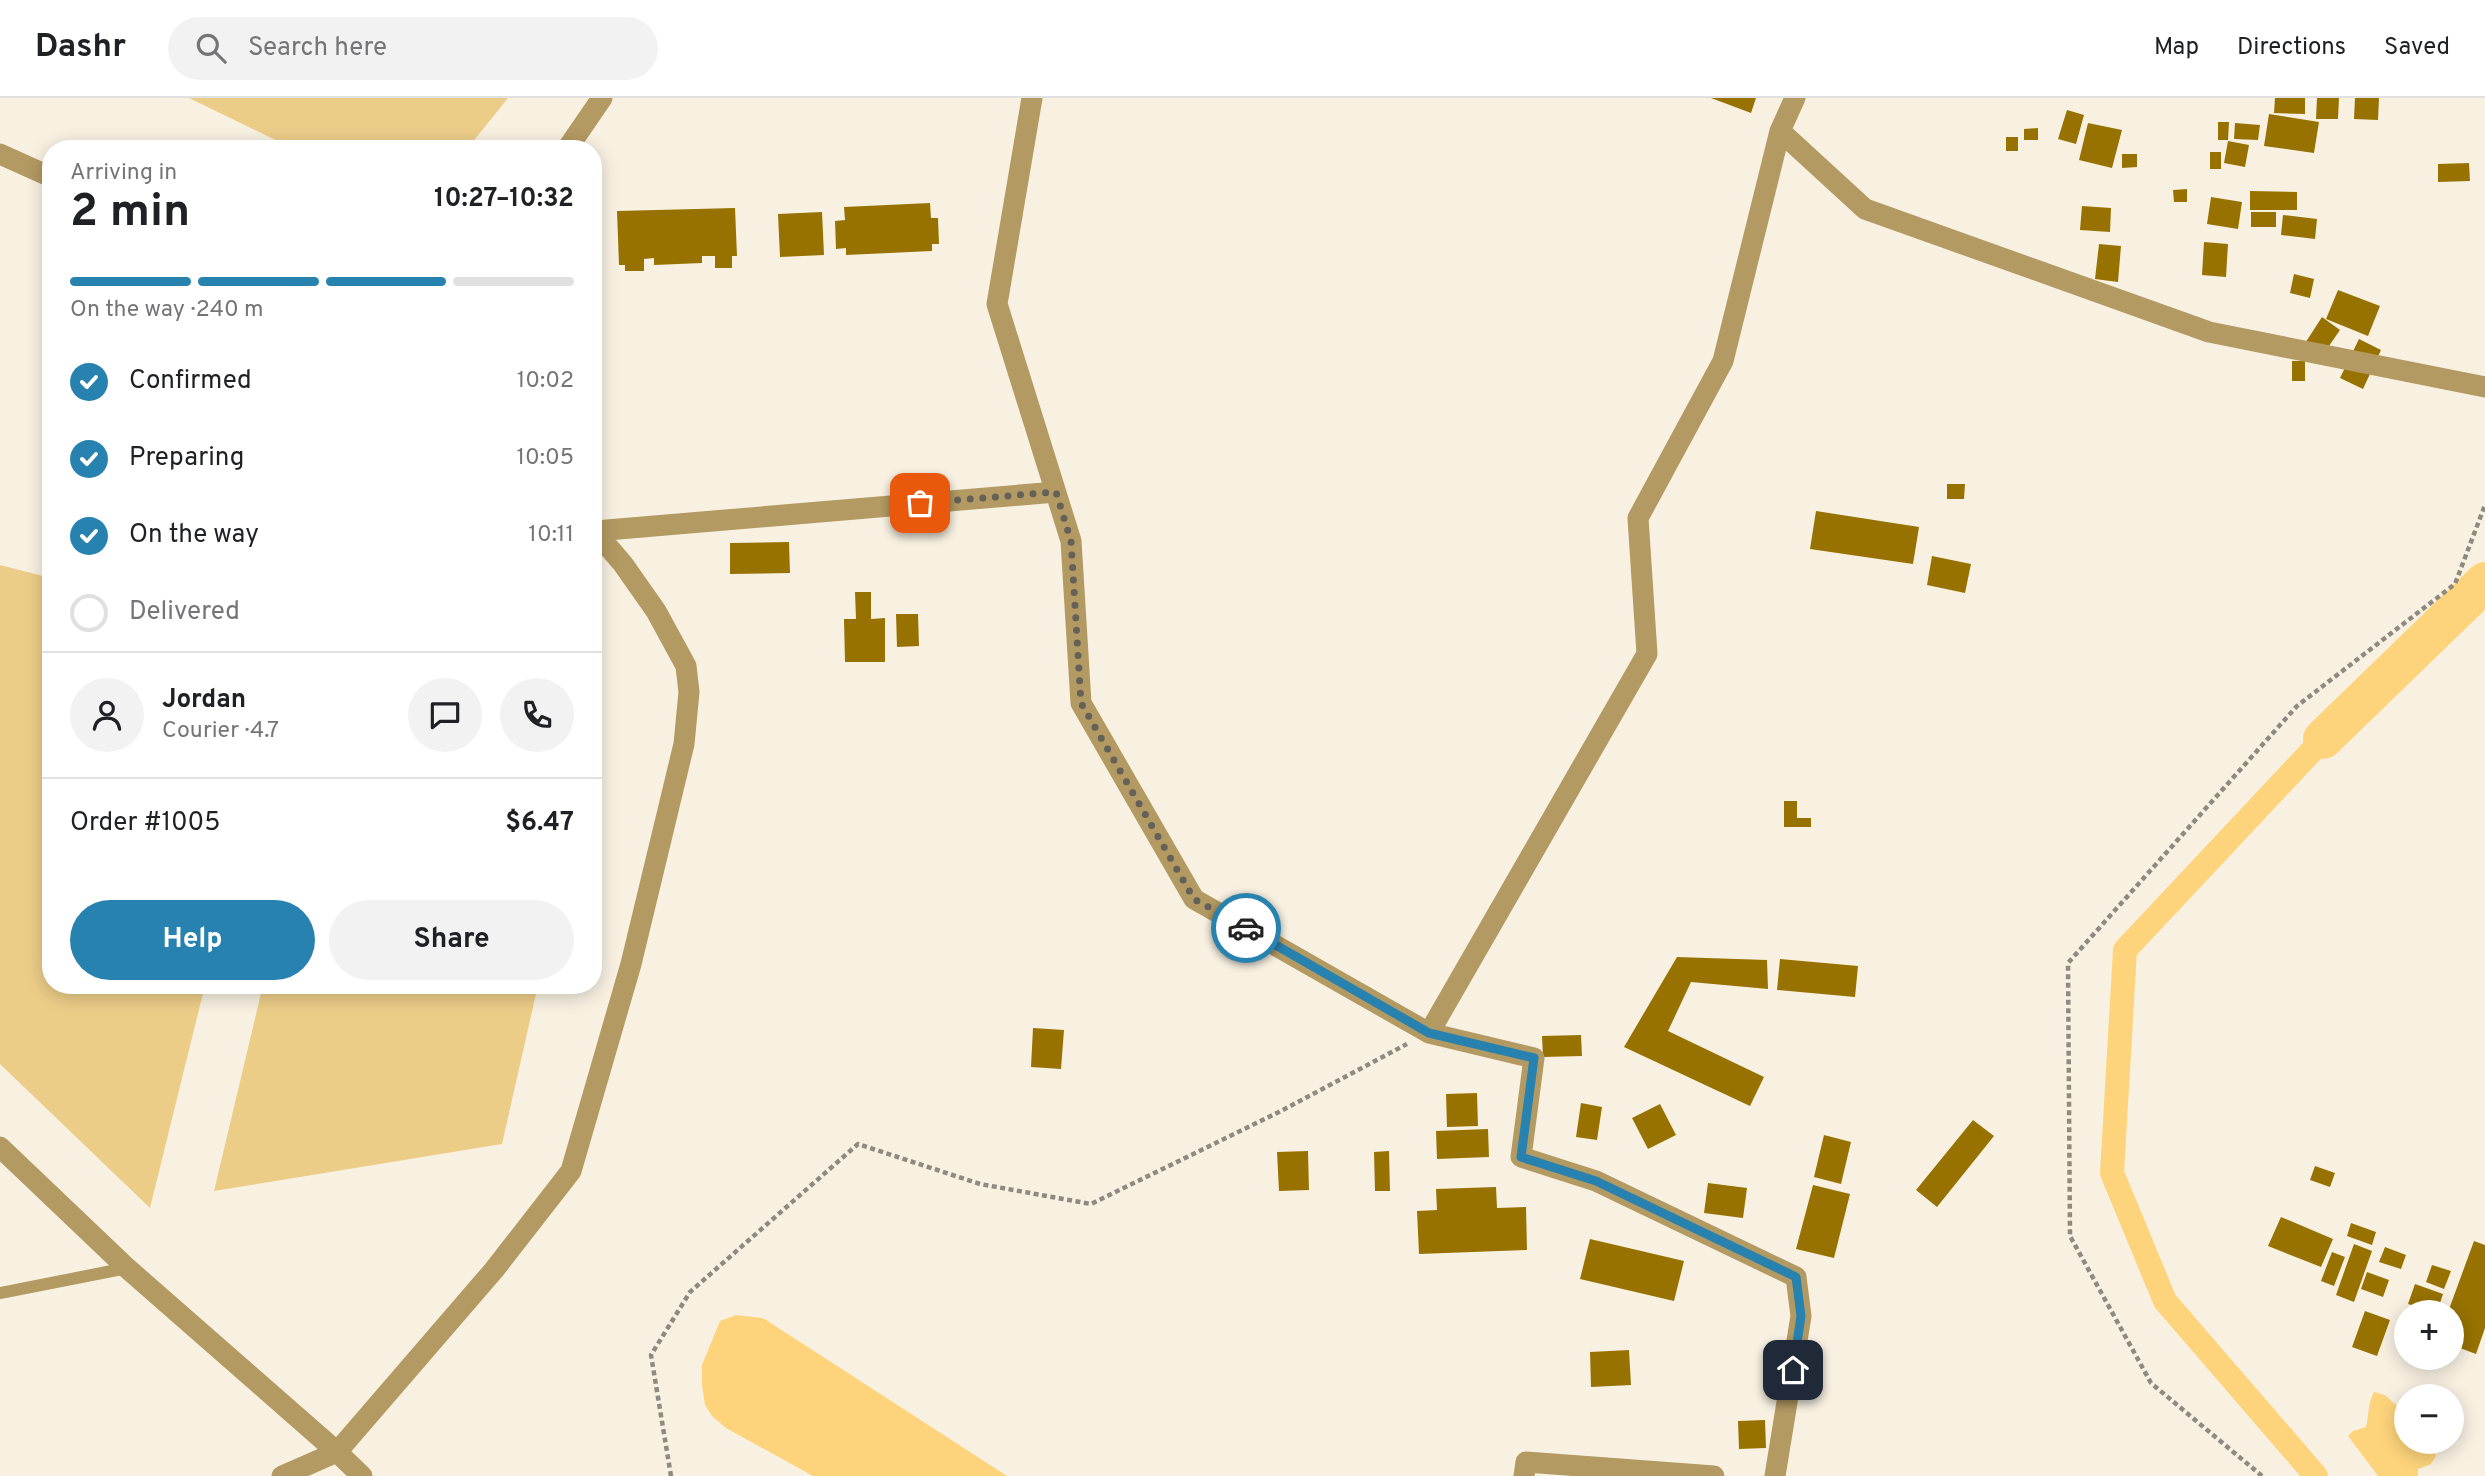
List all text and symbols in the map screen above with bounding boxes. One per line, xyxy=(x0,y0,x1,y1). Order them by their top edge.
search box xyxy=(168,17,658,80)
text: Dashr xyxy=(35,27,126,69)
icon: search xyxy=(192,29,230,67)
text: Search here xyxy=(248,32,387,65)
text: Map xyxy=(2154,33,2199,63)
text: Directions xyxy=(2237,33,2346,63)
text: Saved xyxy=(2384,33,2450,63)
text: Arriving in xyxy=(70,159,177,188)
text: 10:27–10:32 xyxy=(434,183,574,216)
text: 2 min xyxy=(70,184,190,243)
text: On the way · 240 m xyxy=(70,296,264,325)
icon: check xyxy=(70,363,108,401)
text: Confirmed xyxy=(129,365,252,398)
text: 10:02 xyxy=(517,367,574,396)
icon: check xyxy=(70,440,108,478)
text: Preparing xyxy=(129,442,244,475)
text: 10:05 xyxy=(516,444,574,473)
pin xyxy=(890,473,950,533)
icon: bag xyxy=(901,484,939,522)
icon: check xyxy=(70,517,108,555)
text: On the way xyxy=(129,519,259,552)
text: 10:11 xyxy=(528,521,574,550)
text: Delivered xyxy=(129,596,240,629)
button: person xyxy=(70,678,144,752)
button: chat xyxy=(408,678,482,752)
button: phone xyxy=(500,678,574,752)
text: Jordan xyxy=(162,684,246,717)
text: Courier · 4.7 xyxy=(162,717,279,746)
text: Order #1005 xyxy=(70,807,220,840)
text: $6.47 xyxy=(505,807,574,840)
courier xyxy=(1211,893,1281,963)
button: Help xyxy=(70,900,315,980)
button: Share xyxy=(329,900,574,980)
icon: car xyxy=(1227,909,1265,947)
map controls xyxy=(2394,1300,2464,1454)
button: + xyxy=(2394,1300,2464,1370)
pin xyxy=(1763,1340,1823,1400)
icon: home xyxy=(1774,1351,1812,1389)
button: − xyxy=(2394,1384,2464,1454)

